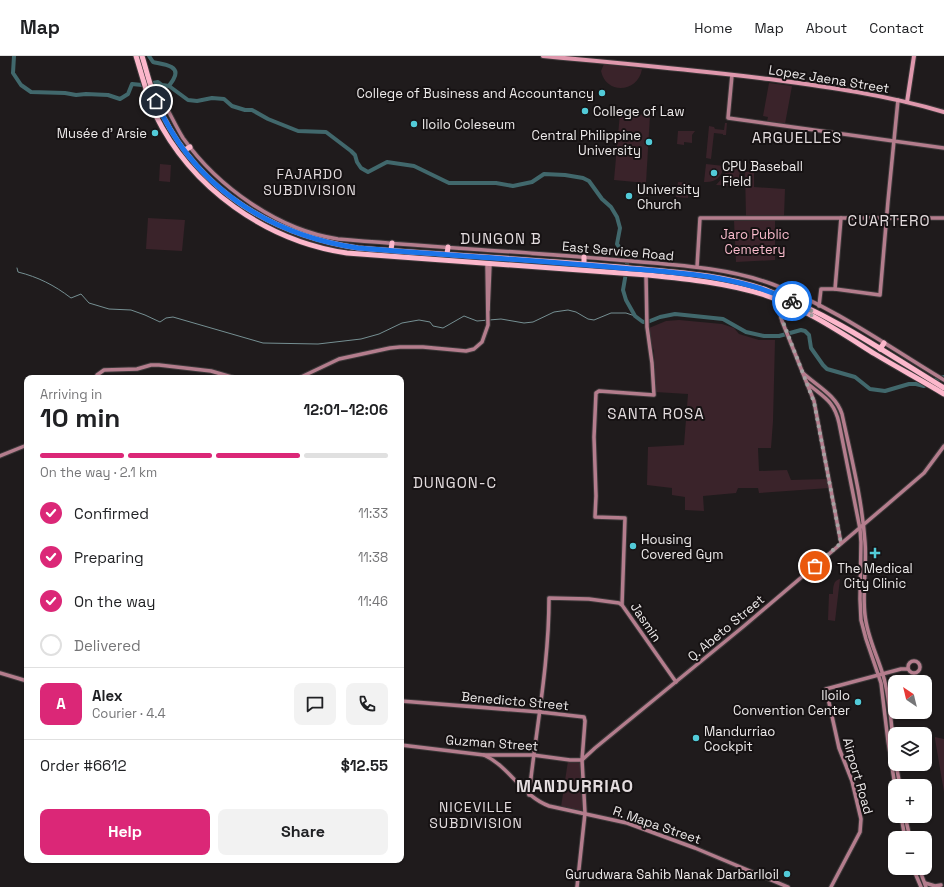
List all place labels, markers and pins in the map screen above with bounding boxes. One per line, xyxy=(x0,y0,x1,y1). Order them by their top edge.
pin xyxy=(139,84,173,118)
place label: College of Business and Accountancy xyxy=(356,85,594,102)
marker: College of Business and Accountancy xyxy=(597,88,607,98)
place label: College of Law xyxy=(593,103,685,120)
marker: College of Law xyxy=(580,106,590,116)
place label: Iloilo Coleseum xyxy=(422,116,515,133)
marker: Iloilo Coleseum xyxy=(409,119,419,129)
place label: Musée d' Arsie xyxy=(57,125,147,142)
place label: Central Philippine University xyxy=(532,127,641,159)
marker: Musée d' Arsie xyxy=(150,128,160,138)
marker: Central Philippine University xyxy=(644,137,654,147)
place label: CPU Baseball Field xyxy=(722,158,803,190)
marker: CPU Baseball Field xyxy=(709,168,719,178)
place label: University Church xyxy=(637,181,700,213)
marker: University Church xyxy=(624,191,634,201)
place label: Housing Covered Gym xyxy=(641,531,723,563)
marker: Housing Covered Gym xyxy=(628,541,638,551)
marker: The Medical City Clinic xyxy=(869,547,881,559)
pin xyxy=(798,549,832,583)
place label: The Medical City Clinic xyxy=(837,560,913,592)
place label: Iloilo Convention Center xyxy=(733,687,850,719)
marker: Iloilo Convention Center xyxy=(853,697,863,707)
place label: Mandurriao Cockpit xyxy=(704,723,775,755)
marker: Mandurriao Cockpit xyxy=(691,733,701,743)
place label: Gurudwara Sahib Nanak DarbarIloil xyxy=(565,866,779,883)
marker: Gurudwara Sahib Nanak DarbarIloil xyxy=(782,869,792,879)

